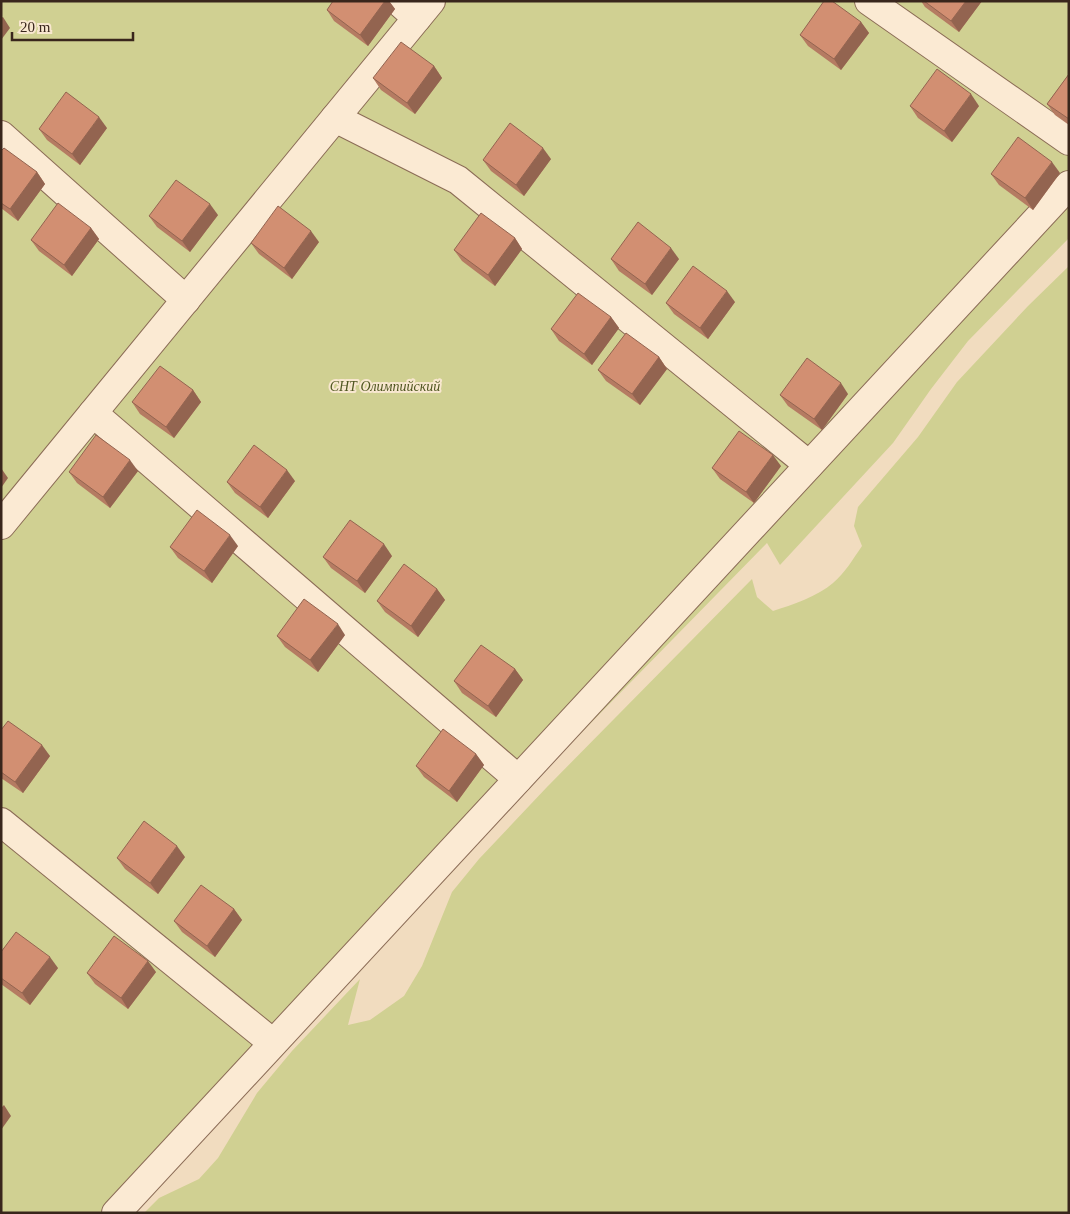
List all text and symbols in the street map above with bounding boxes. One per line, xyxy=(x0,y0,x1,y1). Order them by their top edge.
scale bar xyxy=(12,10,134,42)
text: 20 m xyxy=(20,19,51,35)
park label: СНТ Олимпийский xyxy=(330,379,440,394)

